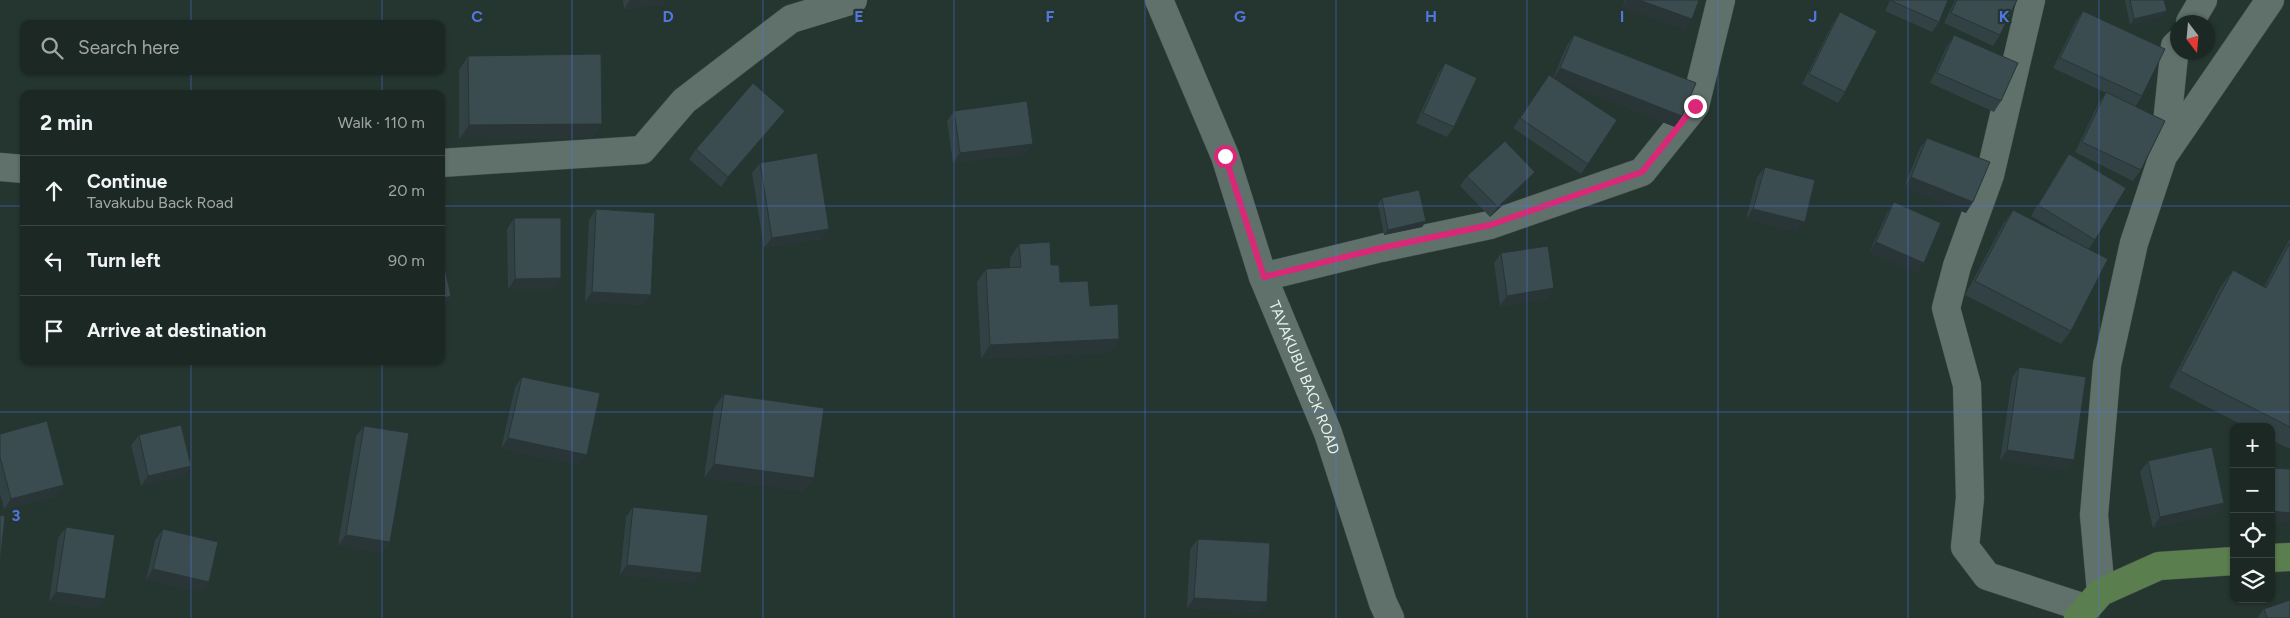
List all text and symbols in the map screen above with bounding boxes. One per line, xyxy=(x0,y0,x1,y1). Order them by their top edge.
text: C xyxy=(471,7,483,26)
text: D xyxy=(662,7,674,26)
text: E xyxy=(854,7,864,26)
text: F xyxy=(1046,7,1055,26)
text: G xyxy=(1234,7,1246,26)
text: H xyxy=(1425,7,1437,26)
text: I xyxy=(1620,7,1624,26)
text: J xyxy=(1809,7,1817,26)
text: K xyxy=(1999,7,2010,26)
north arrow xyxy=(2170,15,2215,60)
search box xyxy=(20,20,445,75)
icon: search xyxy=(38,34,66,62)
text: Search here xyxy=(78,36,180,59)
route end xyxy=(1684,95,1707,118)
text: 2 min xyxy=(40,110,93,135)
text: Walk · 110 m xyxy=(338,113,425,132)
route start xyxy=(1214,145,1237,168)
text: Continue xyxy=(87,170,167,193)
icon: ahead xyxy=(40,177,68,205)
text: 20 m xyxy=(388,181,425,200)
text: Tavakubu Back Road xyxy=(87,193,233,212)
icon: left xyxy=(40,247,68,275)
text: Turn left xyxy=(87,249,161,272)
text: 90 m xyxy=(388,251,425,270)
street label: TAVAKUBU BACK ROAD xyxy=(1265,298,1343,457)
icon: arrive xyxy=(40,317,68,345)
text: Arrive at destination xyxy=(87,319,266,342)
map controls xyxy=(2230,423,2275,603)
button: + xyxy=(2230,423,2275,468)
button: − xyxy=(2230,468,2275,513)
text: 3 xyxy=(12,506,21,525)
button: locate xyxy=(2230,513,2275,558)
button: layers xyxy=(2230,558,2275,603)

